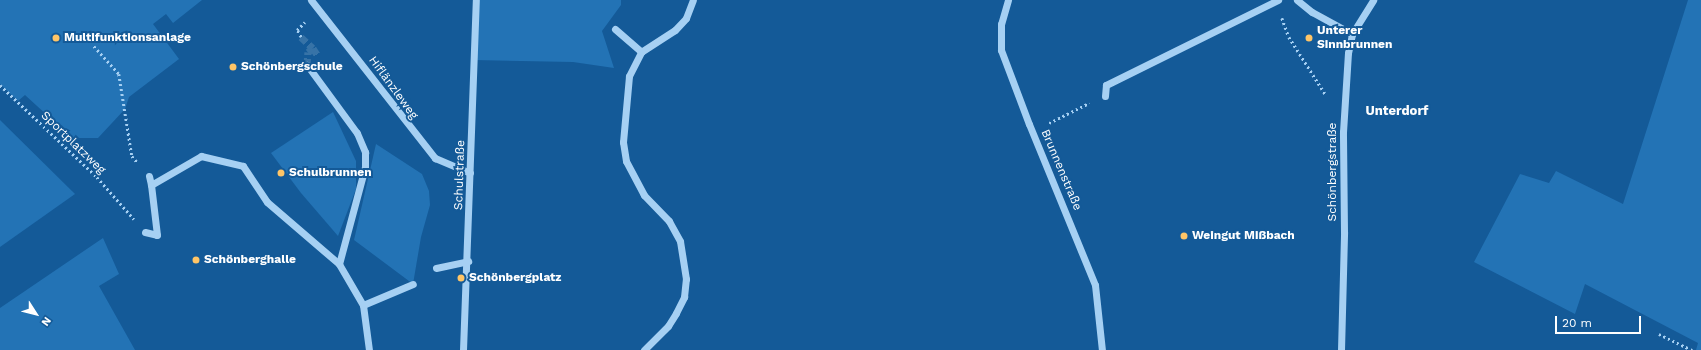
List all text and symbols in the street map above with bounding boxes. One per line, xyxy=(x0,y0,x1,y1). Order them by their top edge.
place label: Unterer Sinnbrunnen xyxy=(1317,24,1392,52)
place label: Multifunktionsanlage xyxy=(64,31,191,45)
marker: Multifunktionsanlage xyxy=(51,33,61,43)
marker: Unterer Sinnbrunnen xyxy=(1304,33,1314,43)
street label: Hiflänzleweg xyxy=(365,54,421,122)
place label: Schönbergschule xyxy=(241,60,343,74)
marker: Schönbergschule xyxy=(228,62,238,72)
district label: Unterdorf xyxy=(1366,103,1428,119)
street label: Sportplatzweg xyxy=(38,109,108,177)
street label: Schönbergstraße xyxy=(1326,122,1340,222)
street label: Brunnenstraße xyxy=(1037,127,1085,213)
street label: Schulstraße xyxy=(452,140,468,210)
place label: Schulbrunnen xyxy=(289,166,372,180)
marker: Schulbrunnen xyxy=(276,168,286,178)
place label: Weingut Mißbach xyxy=(1192,229,1295,243)
marker: Weingut Mißbach xyxy=(1179,231,1189,241)
place label: Schönberghalle xyxy=(204,253,296,267)
marker: Schönberghalle xyxy=(191,255,201,265)
place label: Schönbergplatz xyxy=(469,271,562,285)
marker: Schönbergplatz xyxy=(456,273,466,283)
north arrow xyxy=(16,294,56,334)
scale bar xyxy=(1557,308,1643,334)
text: N xyxy=(38,314,54,328)
text: 20 m xyxy=(1562,316,1592,330)

